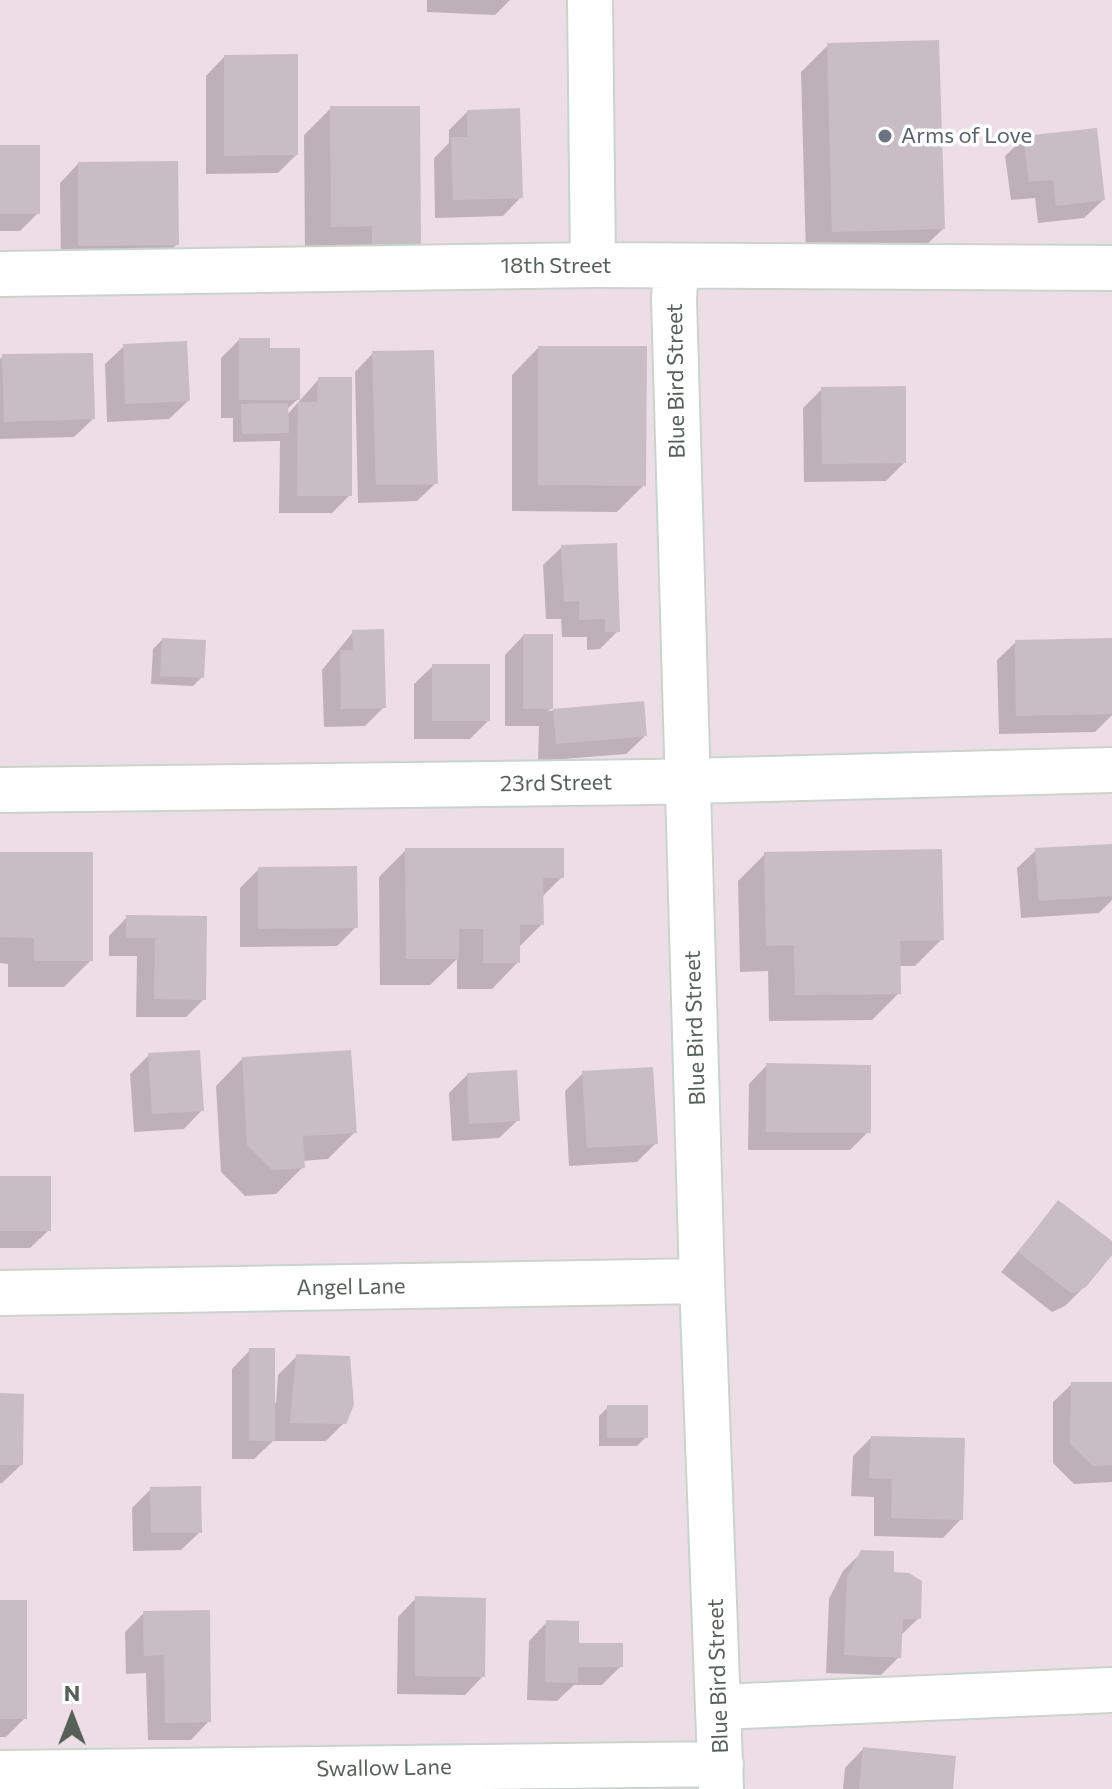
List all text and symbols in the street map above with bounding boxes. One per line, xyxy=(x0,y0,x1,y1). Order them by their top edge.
place label: Arms of Love xyxy=(901,123,1032,149)
marker: Arms of Love xyxy=(876,127,894,145)
street label: 18th Street xyxy=(501,253,611,279)
street label: Blue Bird Street xyxy=(661,303,691,459)
street label: 23rd Street xyxy=(500,769,612,797)
street label: Blue Bird Street xyxy=(679,950,711,1106)
street label: Angel Lane xyxy=(296,1273,406,1301)
street label: Blue Bird Street xyxy=(702,1598,734,1754)
north arrow xyxy=(32,1677,112,1757)
text: N xyxy=(64,1679,80,1706)
street label: Swallow Lane xyxy=(316,1754,452,1782)

